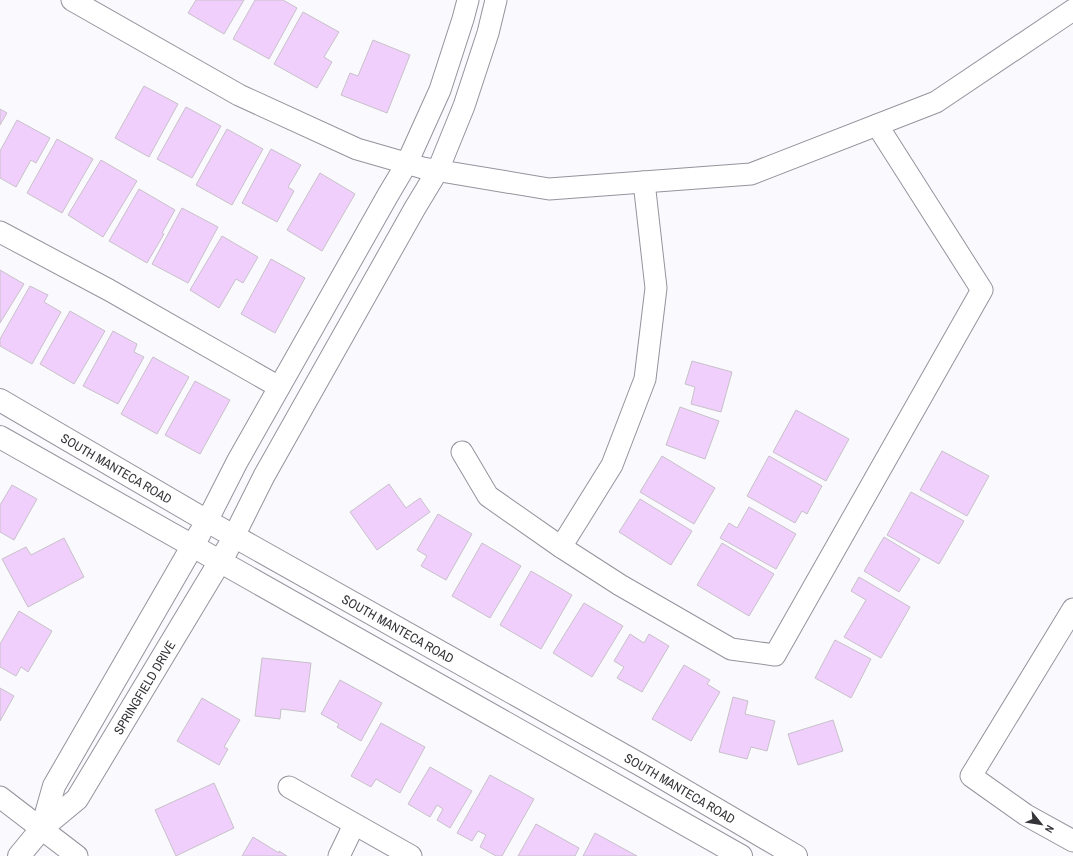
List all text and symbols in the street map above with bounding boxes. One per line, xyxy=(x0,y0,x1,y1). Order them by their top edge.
street label: SOUTH MANTECA ROAD xyxy=(58,430,175,508)
street label: SOUTH MANTECA ROAD xyxy=(339,591,457,667)
street label: SPRINGFIELD DRIVE xyxy=(110,637,179,738)
street label: SOUTH MANTECA ROAD xyxy=(621,749,739,828)
north arrow xyxy=(1021,804,1061,844)
text: N xyxy=(1042,823,1057,835)

